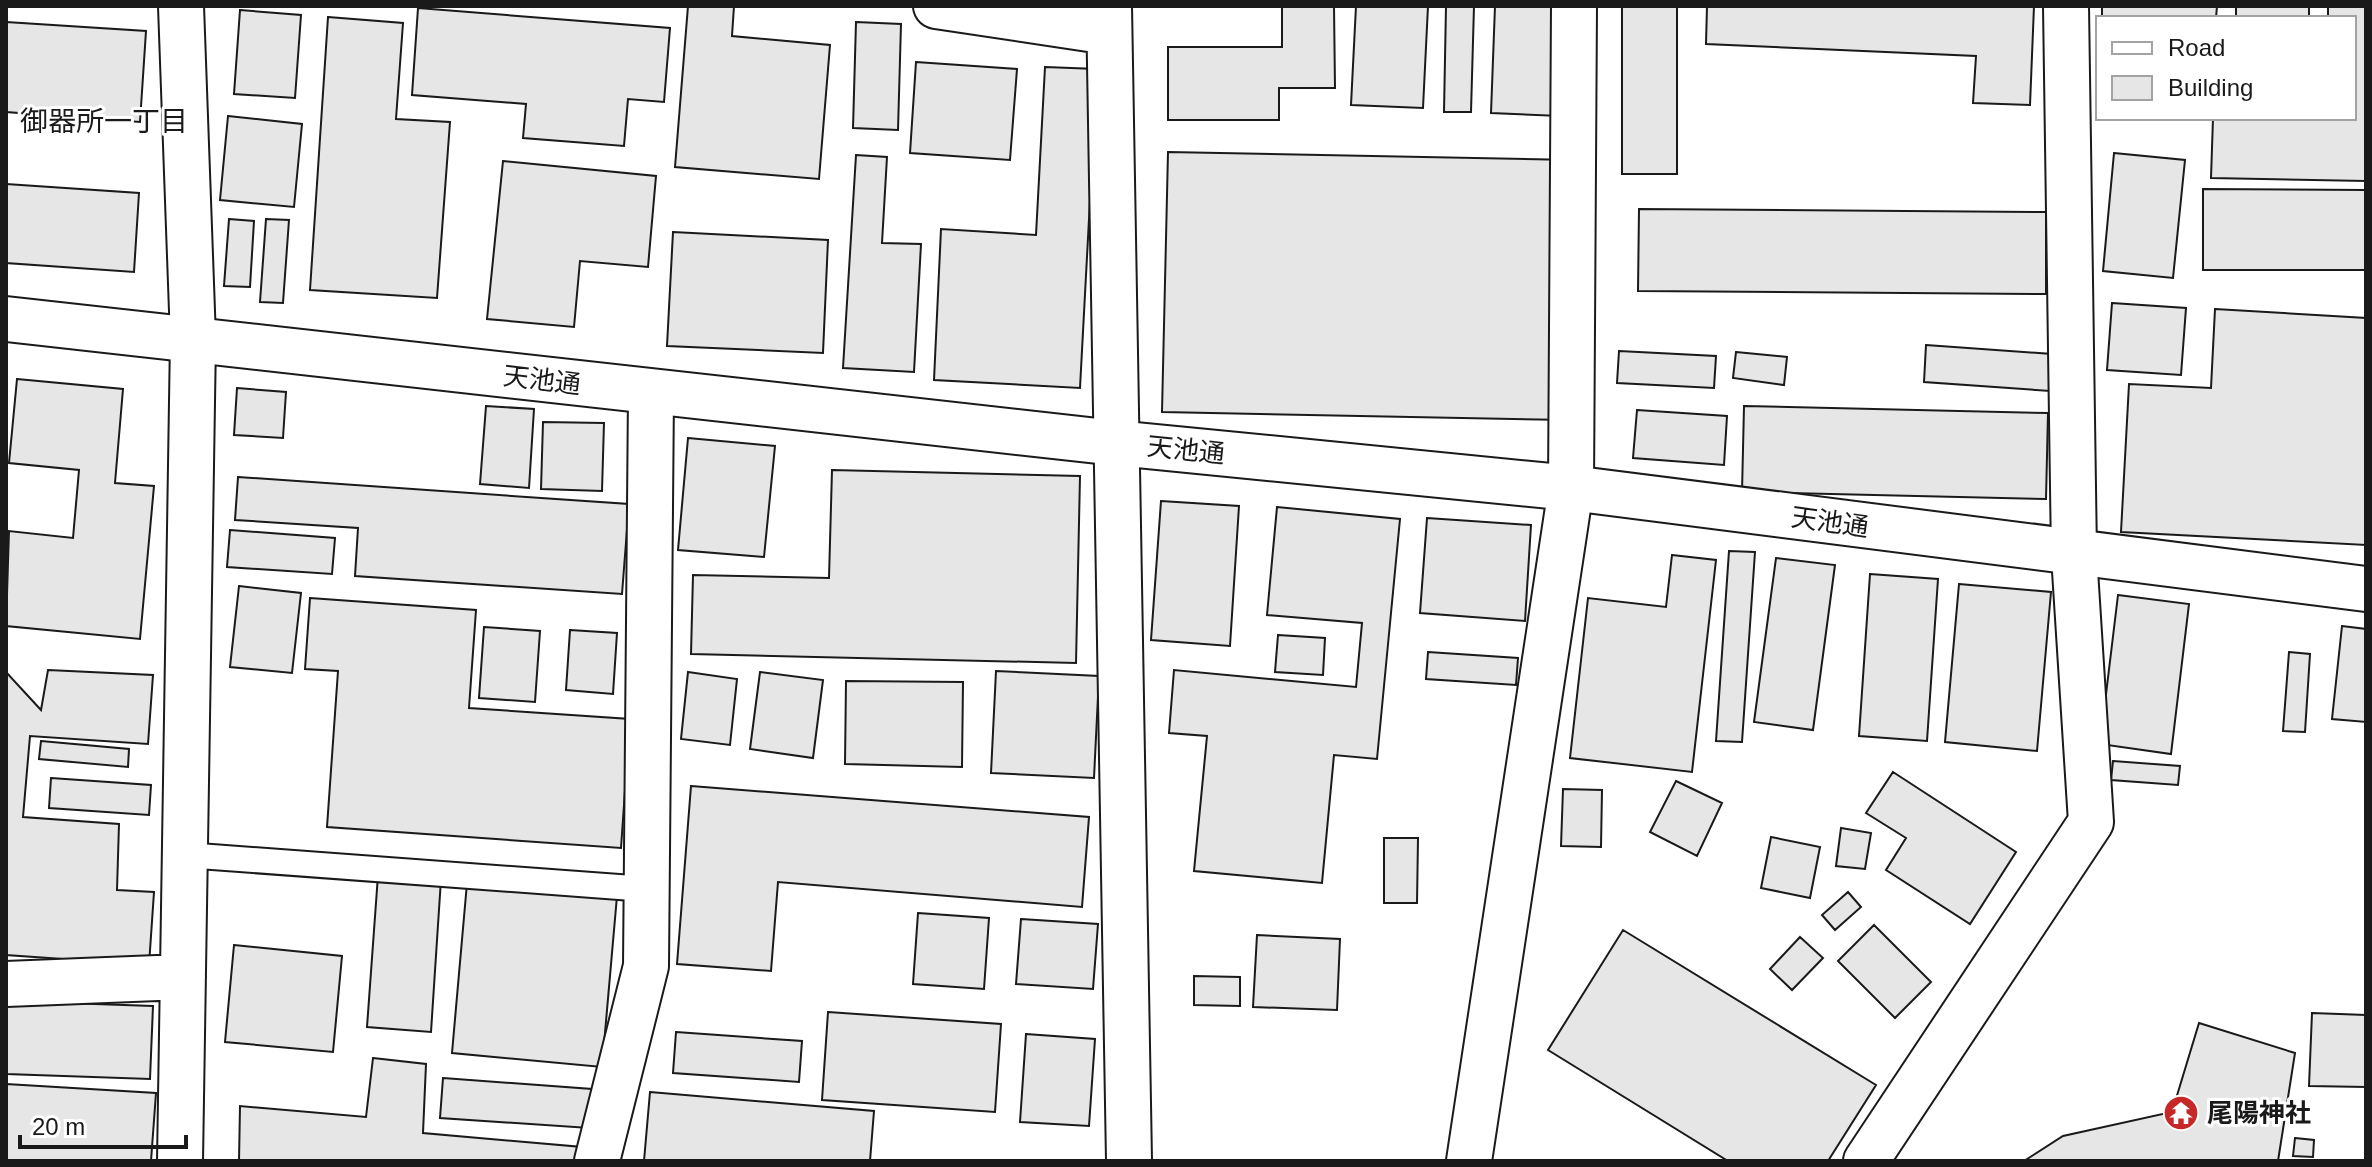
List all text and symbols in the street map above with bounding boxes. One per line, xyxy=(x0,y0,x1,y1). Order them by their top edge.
legend xyxy=(2096,16,2356,120)
text: Road xyxy=(2168,34,2225,61)
text: Building xyxy=(2168,74,2253,101)
district label: 御器所一丁目 xyxy=(20,106,188,137)
street label: 天池通 xyxy=(501,360,583,400)
street label: 天池通 xyxy=(1146,431,1226,469)
street label: 天池通 xyxy=(1789,502,1871,542)
temple icon: 尾陽神社 xyxy=(2162,1094,2200,1132)
place label: 尾陽神社 xyxy=(2207,1098,2311,1128)
scale bar xyxy=(20,1099,186,1149)
text: 20 m xyxy=(32,1113,85,1140)

